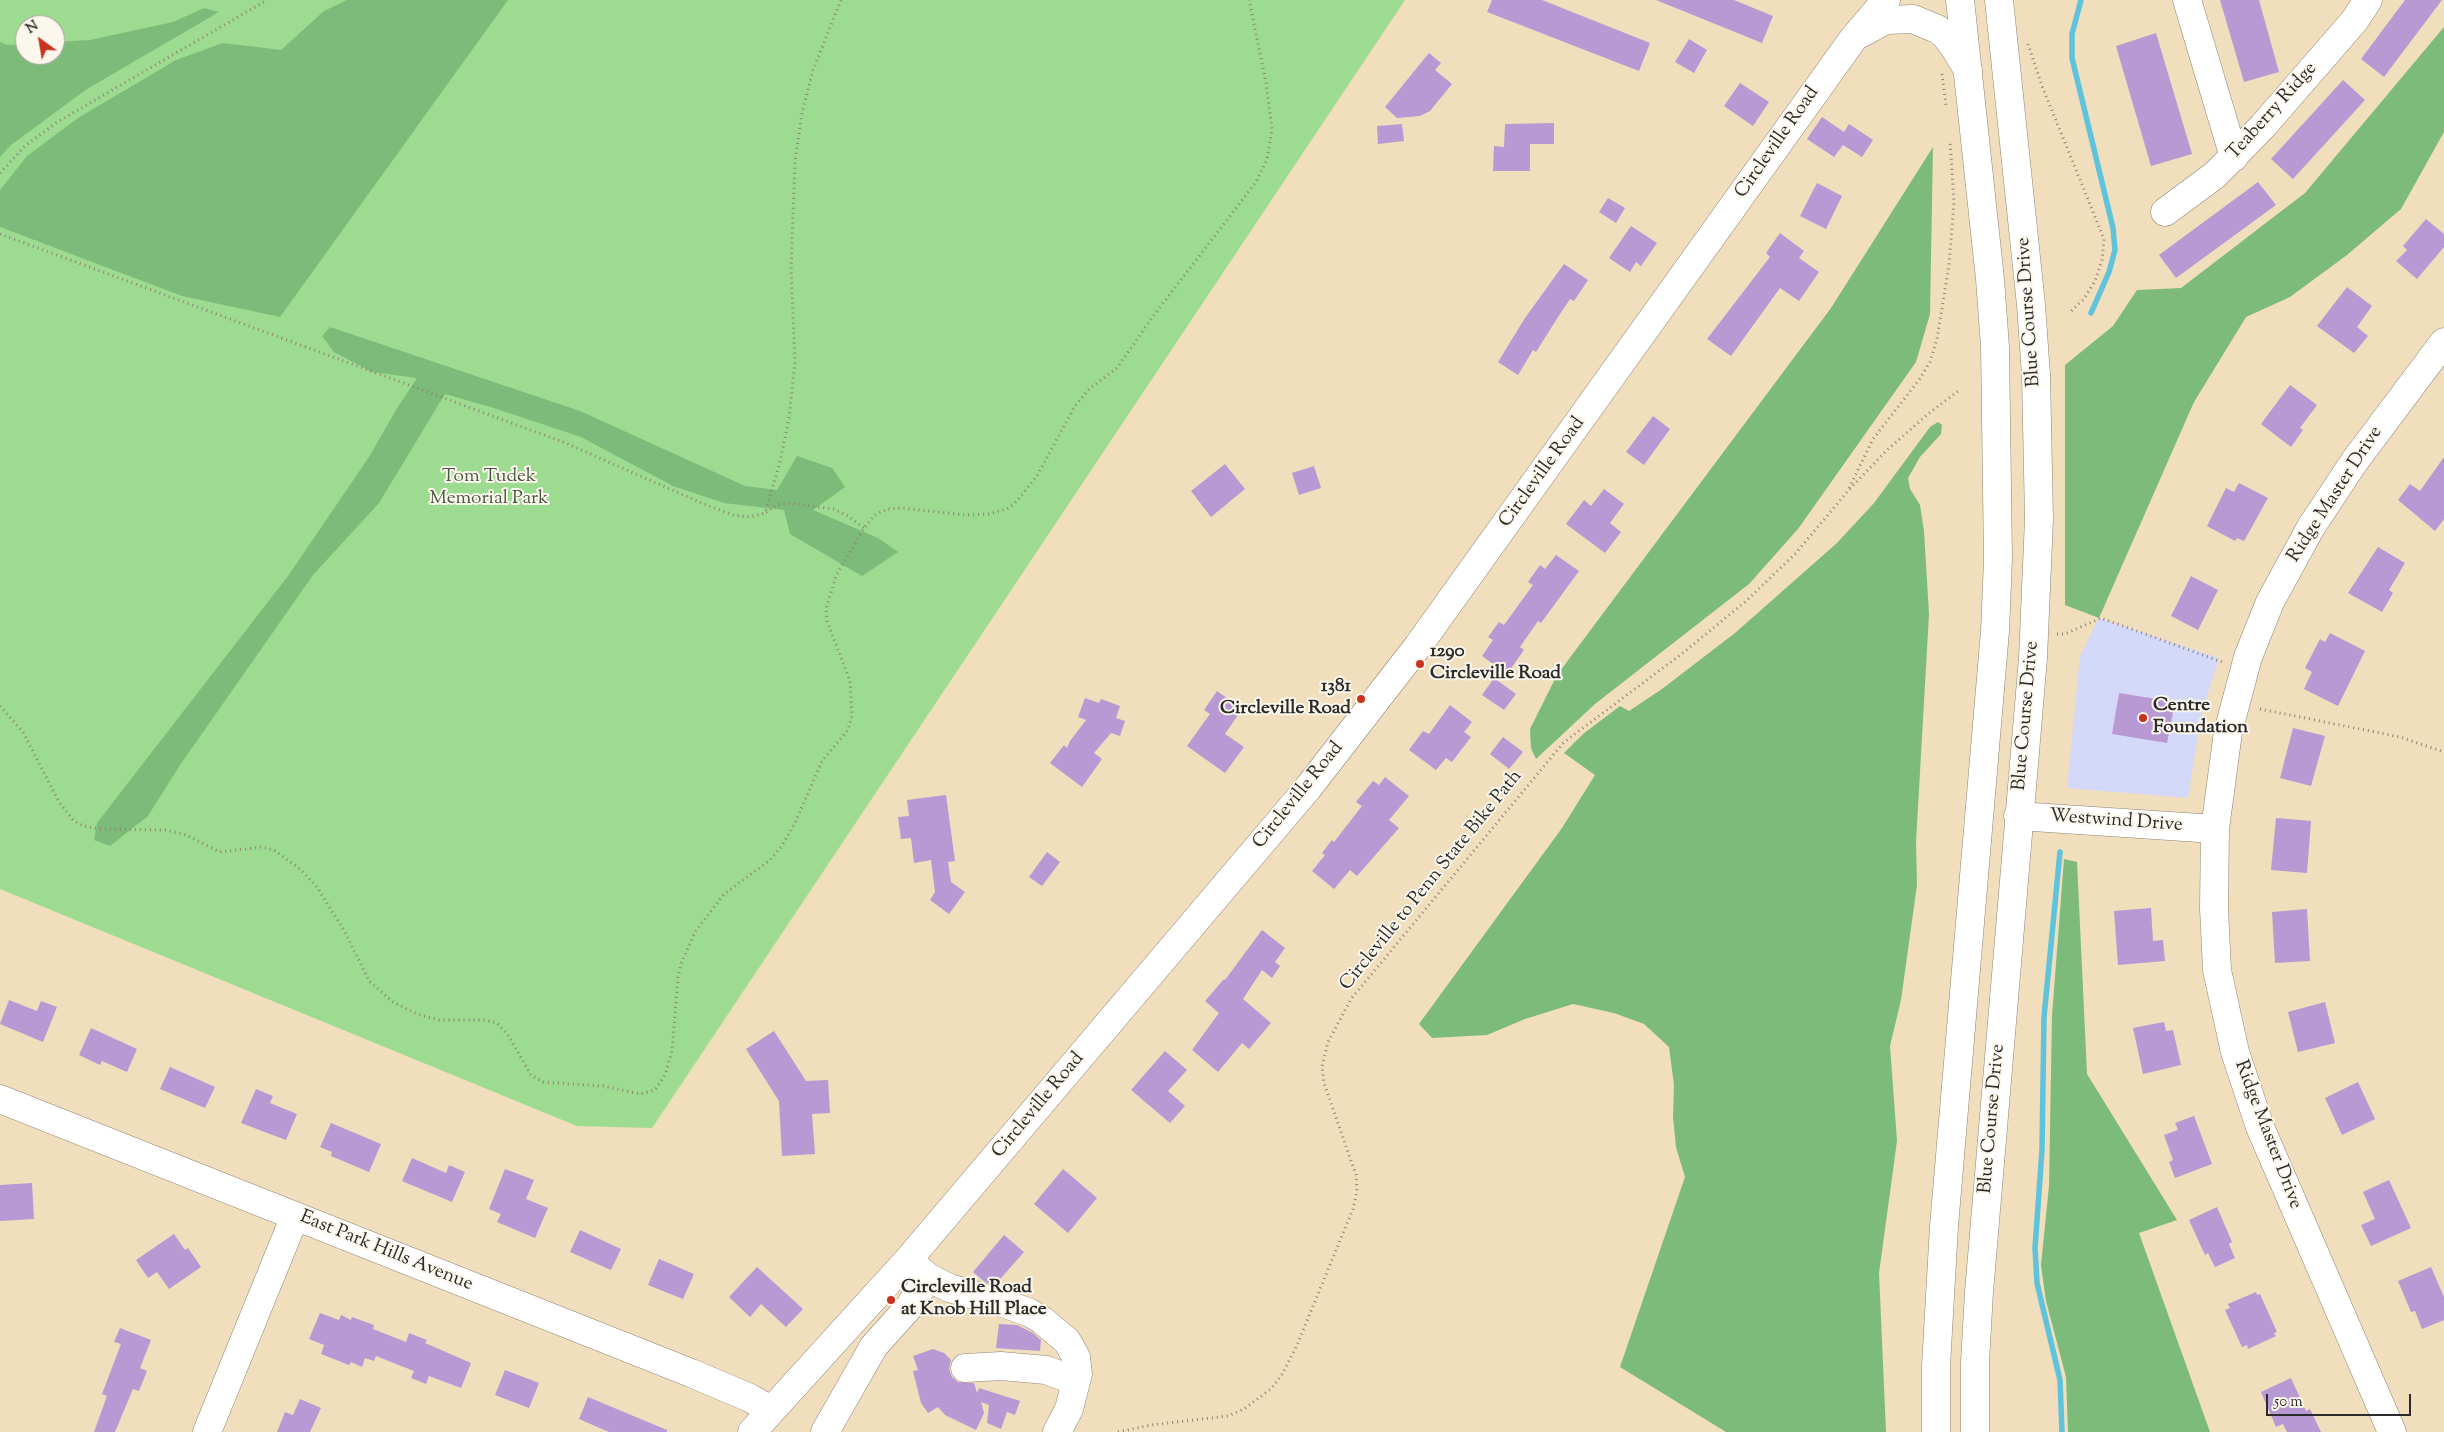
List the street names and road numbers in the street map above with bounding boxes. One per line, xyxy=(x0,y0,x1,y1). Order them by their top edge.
street label: Teaberry Ridge xyxy=(2223,58,2323,166)
street label: Circleville Road xyxy=(1731,83,1825,203)
street label: Blue Course Drive xyxy=(2013,236,2047,388)
street label: Circleville Road xyxy=(1495,413,1591,533)
street label: Ridge Master Drive xyxy=(2284,423,2388,567)
street label: Blue Course Drive xyxy=(2009,640,2045,792)
street label: Circleville Road xyxy=(1249,738,1349,854)
street label: Circleville to Penn State Bike Path xyxy=(1336,766,1528,996)
street label: Westwind Drive xyxy=(2049,806,2183,838)
street label: Blue Course Drive xyxy=(1975,1043,2011,1195)
street label: Circleville Road xyxy=(988,1048,1090,1164)
street label: Ridge Master Drive xyxy=(2228,1057,2306,1213)
street label: East Park Hills Avenue xyxy=(296,1207,476,1297)

